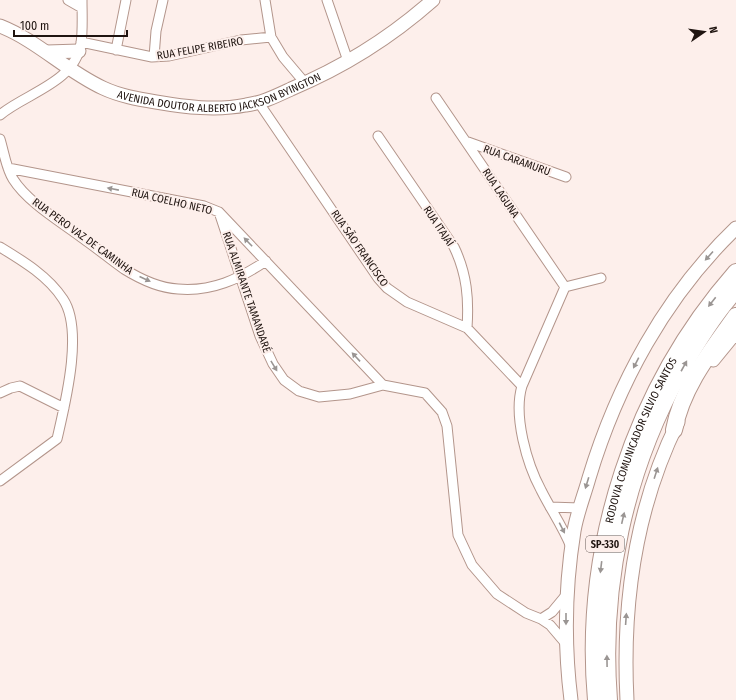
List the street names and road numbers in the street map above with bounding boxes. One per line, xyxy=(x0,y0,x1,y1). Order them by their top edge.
street label: RUA FELIPE RIBEIRO xyxy=(156,34,244,63)
street label: AVENIDA DOUTOR ALBERTO JACKSON BYINGTON xyxy=(116,70,323,115)
street label: RUA CARAMURU xyxy=(481,142,552,179)
street label: RUA LAGUNA xyxy=(479,166,522,220)
street label: RUA COELHO NETO xyxy=(130,186,214,217)
street label: RUA PERO VAZ DE CAMINHA xyxy=(30,195,136,277)
street label: RUA ITAJAÍ xyxy=(420,203,458,249)
street label: RUA SÃO FRANCISCO xyxy=(328,207,391,289)
street label: RUA ALMIRANTE TAMANDARÉ xyxy=(220,230,274,354)
street label: RODOVIA COMUNICADOR SILVIO SANTOS xyxy=(603,355,680,525)
road number: SP-330 xyxy=(586,536,624,552)

